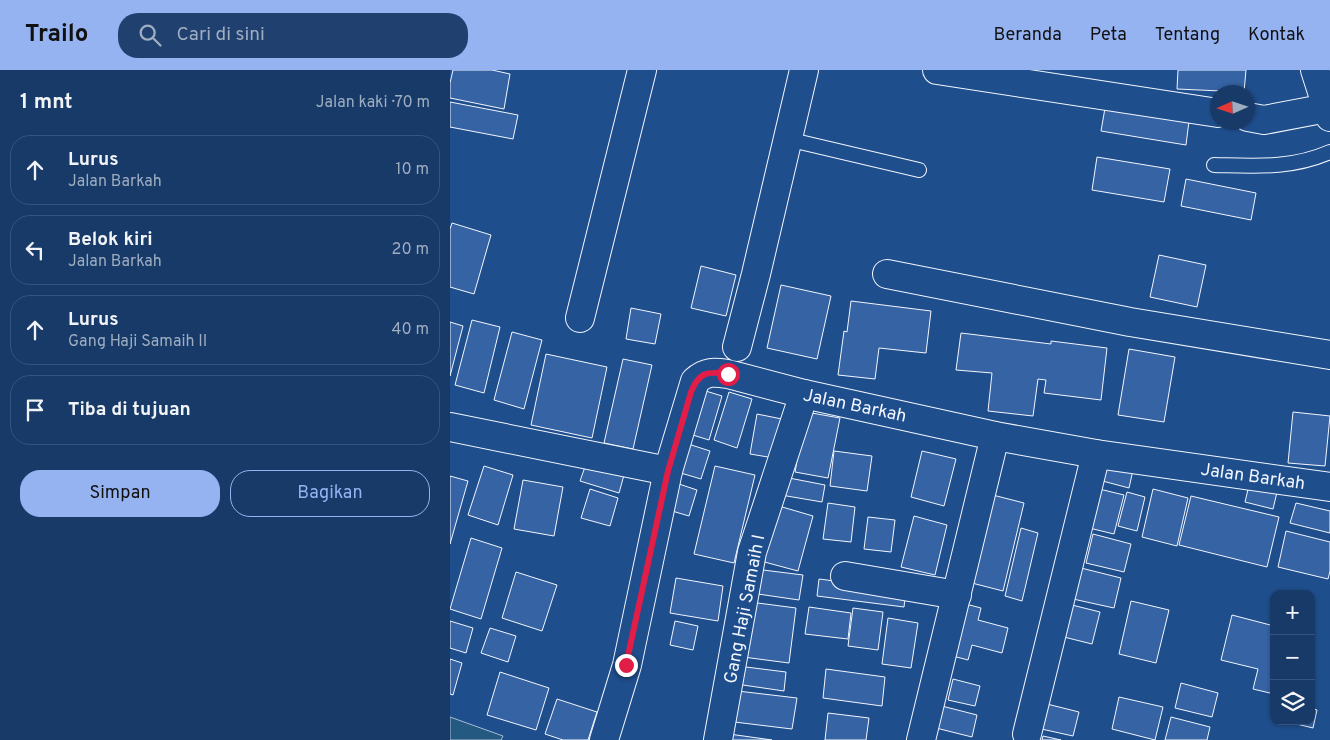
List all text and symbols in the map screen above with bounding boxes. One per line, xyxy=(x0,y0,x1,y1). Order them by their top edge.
search box xyxy=(118,13,468,58)
text: Trailo xyxy=(25,20,88,50)
icon: search xyxy=(136,21,164,49)
text: Cari di sini xyxy=(176,23,265,47)
text: Beranda xyxy=(993,24,1062,47)
text: Peta xyxy=(1090,24,1127,47)
text: Tentang xyxy=(1155,24,1220,47)
text: Kontak xyxy=(1248,24,1305,47)
north arrow xyxy=(1210,85,1255,130)
text: 1 mnt xyxy=(20,89,73,116)
text: Jalan kaki · 70 m xyxy=(316,93,430,113)
text: Lurus xyxy=(68,148,119,172)
icon: ahead xyxy=(21,156,49,184)
text: 10 m xyxy=(395,160,429,180)
text: Jalan Barkah xyxy=(68,172,162,192)
text: Belok kiri xyxy=(68,228,153,252)
icon: left xyxy=(21,236,49,264)
text: 20 m xyxy=(392,240,429,260)
text: Jalan Barkah xyxy=(68,252,162,272)
text: Lurus xyxy=(68,308,119,332)
icon: ahead xyxy=(21,316,49,344)
text: 40 m xyxy=(391,320,429,340)
text: Gang Haji Samaih II xyxy=(68,332,207,352)
route start xyxy=(717,363,740,386)
street label: Jalan Barkah xyxy=(801,384,909,429)
icon: arrive xyxy=(21,396,49,424)
text: Tiba di tujuan xyxy=(68,398,191,422)
street label: Jalan Barkah xyxy=(1199,459,1307,496)
button: Simpan xyxy=(20,470,220,517)
button: Bagikan xyxy=(230,470,430,517)
street label: Gang Haji Samaih I xyxy=(720,533,771,686)
map controls xyxy=(1270,590,1315,725)
button: + xyxy=(1270,590,1315,635)
button: − xyxy=(1270,635,1315,680)
route end xyxy=(615,654,638,677)
button: layers xyxy=(1270,680,1315,725)

